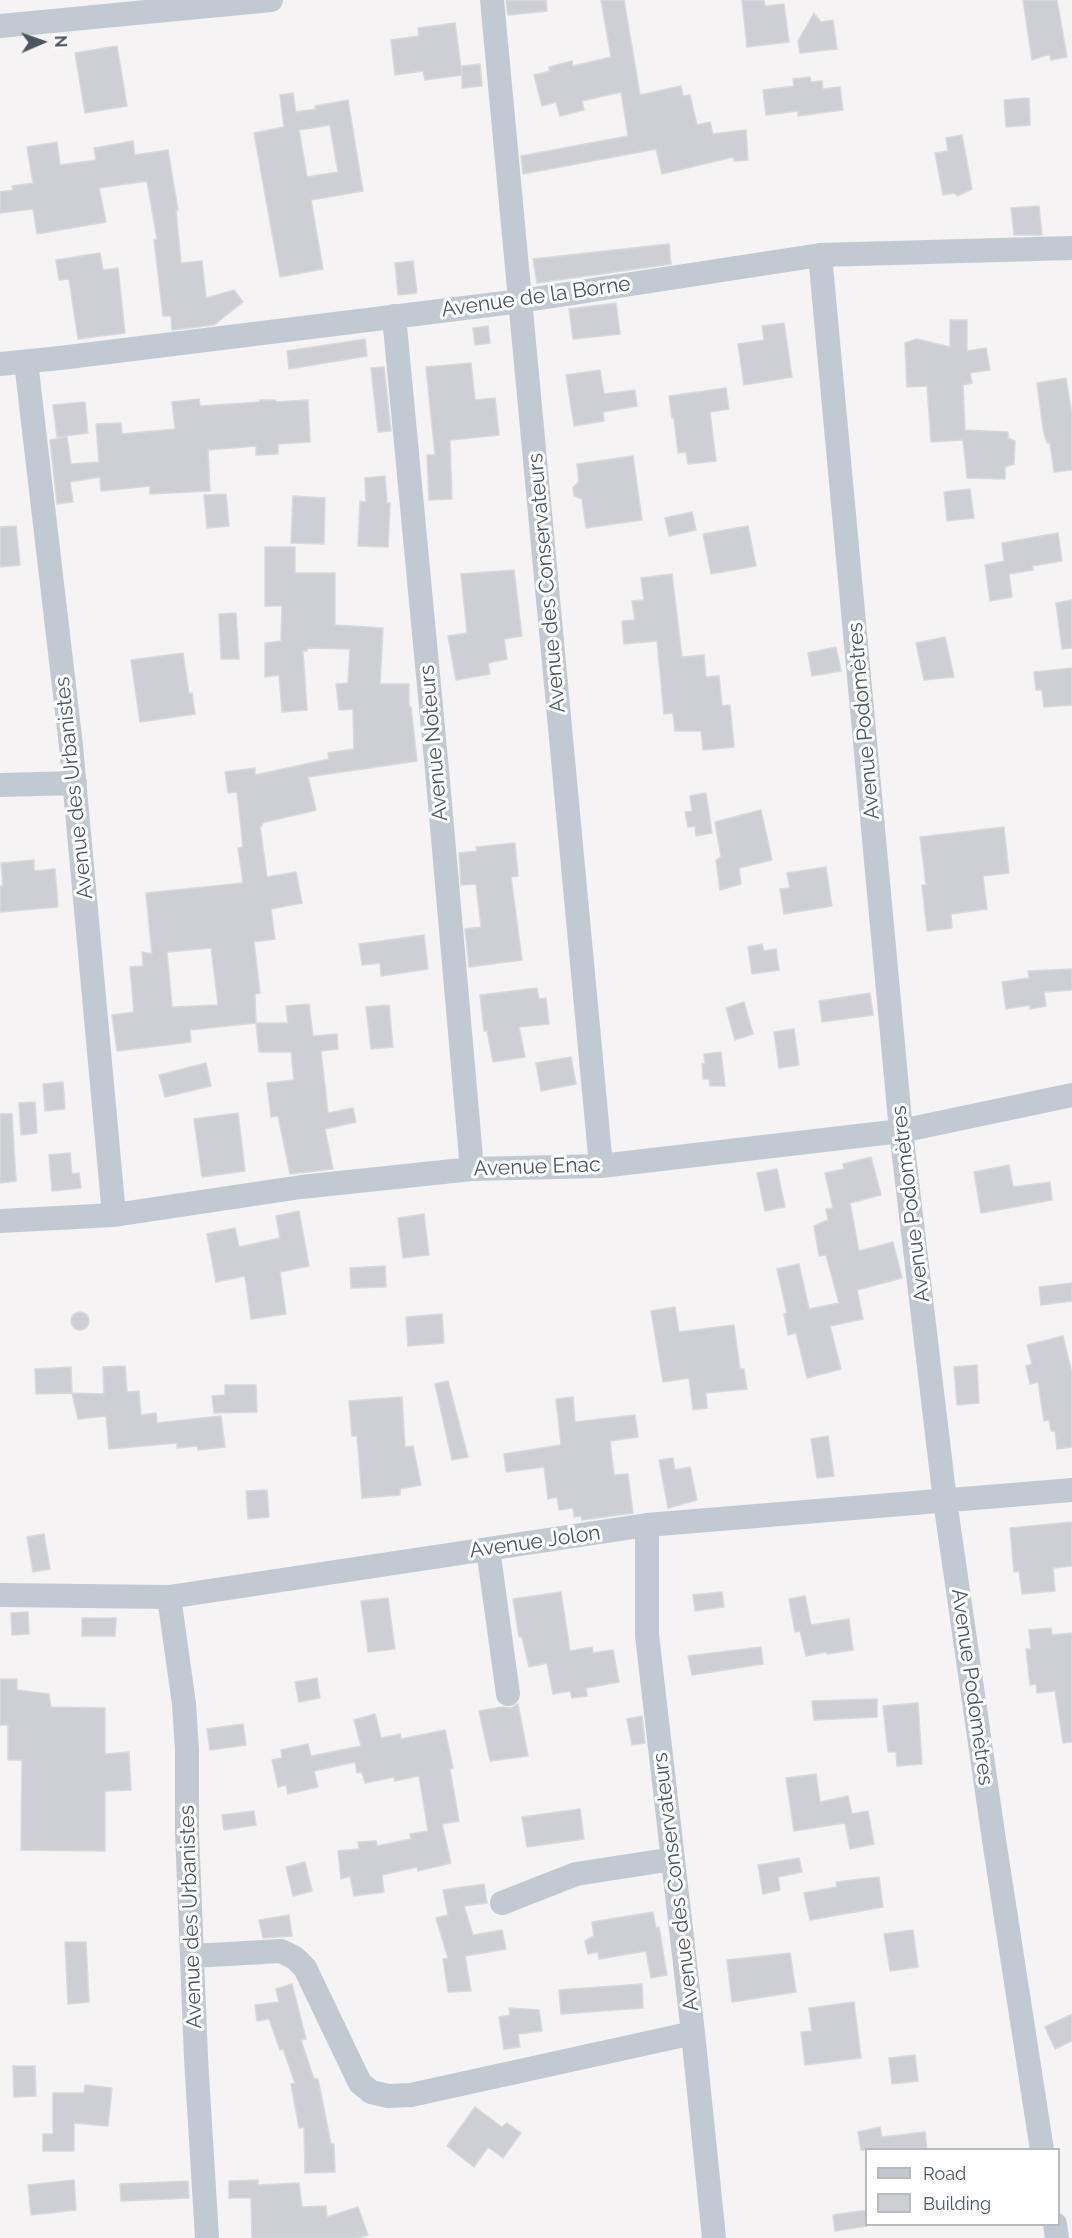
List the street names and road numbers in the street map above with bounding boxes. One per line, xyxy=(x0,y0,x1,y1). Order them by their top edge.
street label: Avenue de la Borne xyxy=(440,271,632,323)
street label: Avenue des Conservateurs xyxy=(523,452,571,714)
street label: Avenue Podomètres xyxy=(843,621,885,821)
street label: Avenue Noteurs xyxy=(415,664,453,822)
street label: Avenue des Urbanistes xyxy=(50,675,98,901)
street label: Avenue Podomètres xyxy=(886,1104,936,1304)
street label: Avenue Enac xyxy=(473,1152,601,1182)
street label: Avenue Jolon xyxy=(468,1520,602,1564)
street label: Avenue Podomètres xyxy=(946,1587,998,1787)
street label: Avenue des Conservateurs xyxy=(648,1751,704,2013)
street label: Avenue des Urbanistes xyxy=(175,1805,207,2029)

